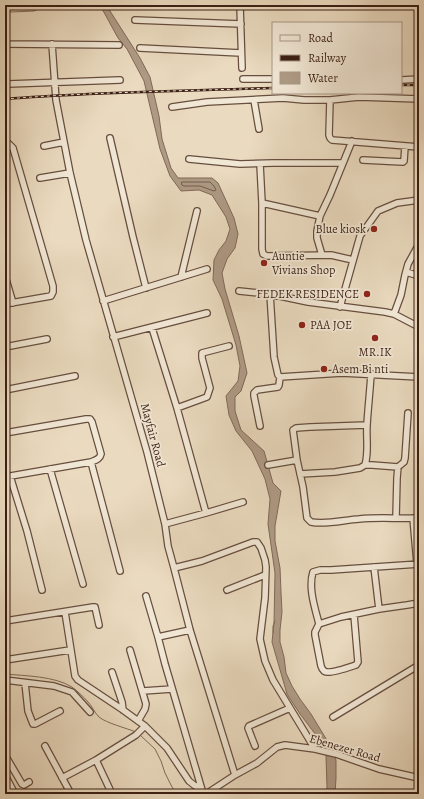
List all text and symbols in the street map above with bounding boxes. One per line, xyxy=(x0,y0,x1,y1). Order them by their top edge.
legend xyxy=(272,22,402,94)
text: Road xyxy=(308,30,334,46)
text: Railway xyxy=(308,50,347,66)
text: Water xyxy=(307,70,338,86)
place label: Blue kiosk xyxy=(316,221,366,237)
marker: Blue kiosk xyxy=(369,224,379,234)
place label: Auntie Vivians Shop xyxy=(271,248,335,278)
marker: Auntie Vivians Shop xyxy=(259,258,269,268)
place label: FEDEK RESIDENCE xyxy=(256,286,359,302)
marker: FEDEK RESIDENCE xyxy=(362,289,372,299)
place label: PAA JOE xyxy=(310,317,352,333)
marker: PAA JOE xyxy=(297,320,307,330)
marker: MR.IK xyxy=(370,333,380,343)
place label: MR.IK xyxy=(358,344,392,360)
place label: Asem Bi nti xyxy=(331,361,388,377)
marker: Asem Bi nti xyxy=(319,364,329,374)
street label: Mayfair Road xyxy=(137,401,169,469)
street label: Ebenezer Road xyxy=(308,730,383,766)

